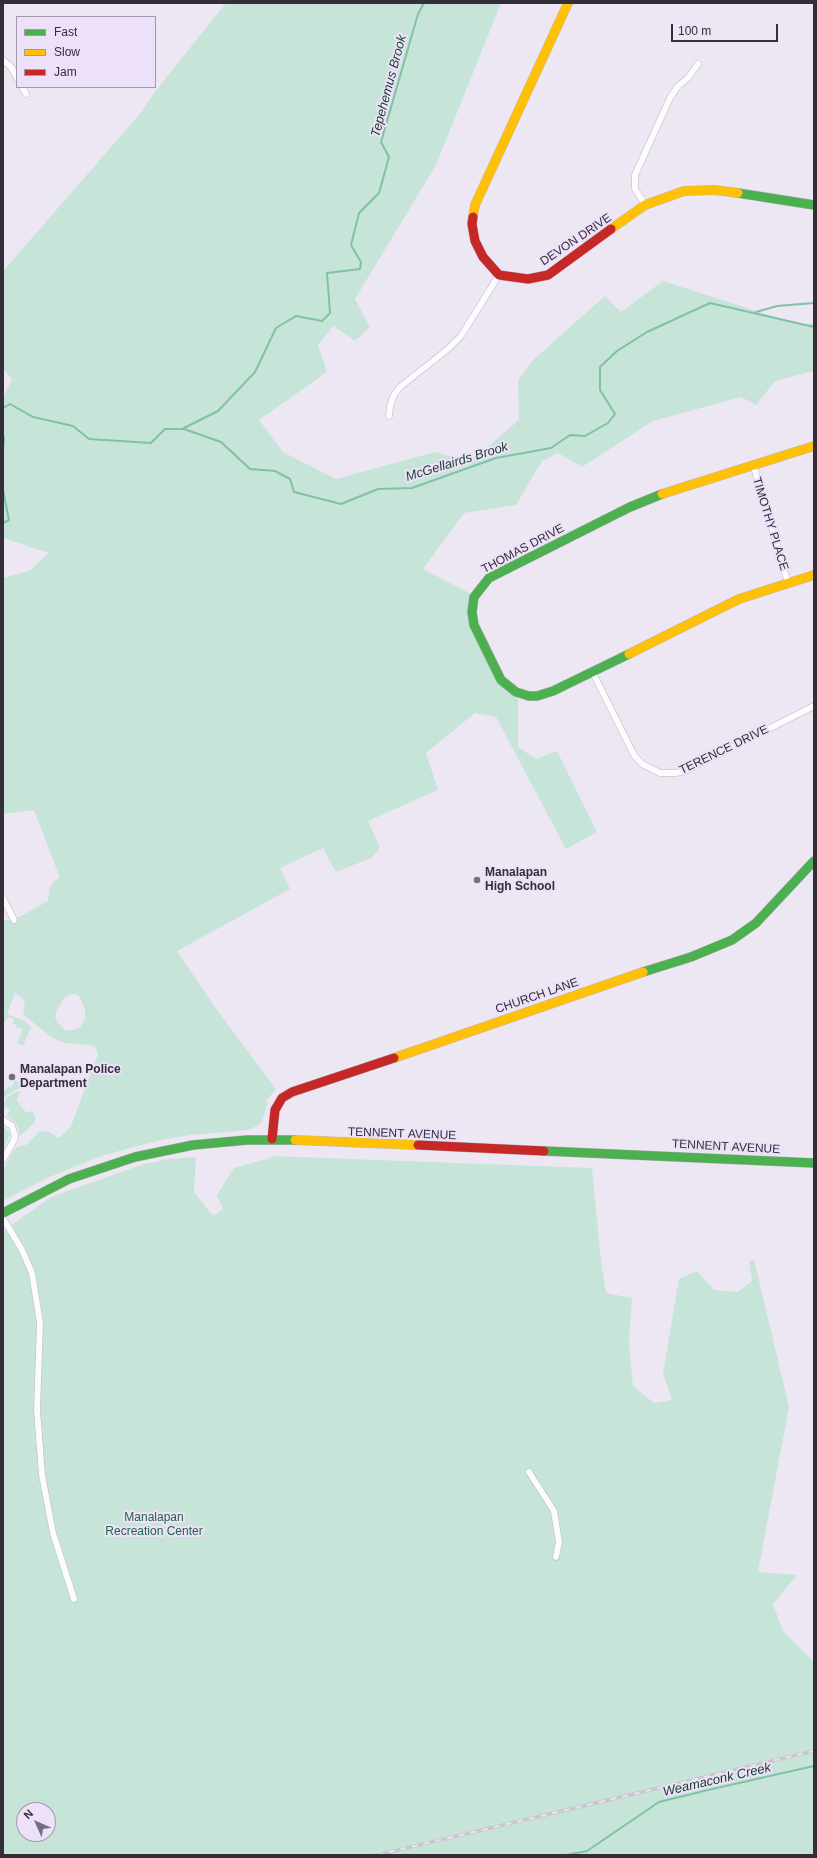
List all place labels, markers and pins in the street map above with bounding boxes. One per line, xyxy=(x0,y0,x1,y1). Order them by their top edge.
place label: Manalapan High School xyxy=(485,866,555,894)
marker: Manalapan High School xyxy=(472,875,482,885)
place label: Manalapan Police Department xyxy=(20,1063,121,1091)
marker: Manalapan Police Department xyxy=(7,1072,17,1082)

